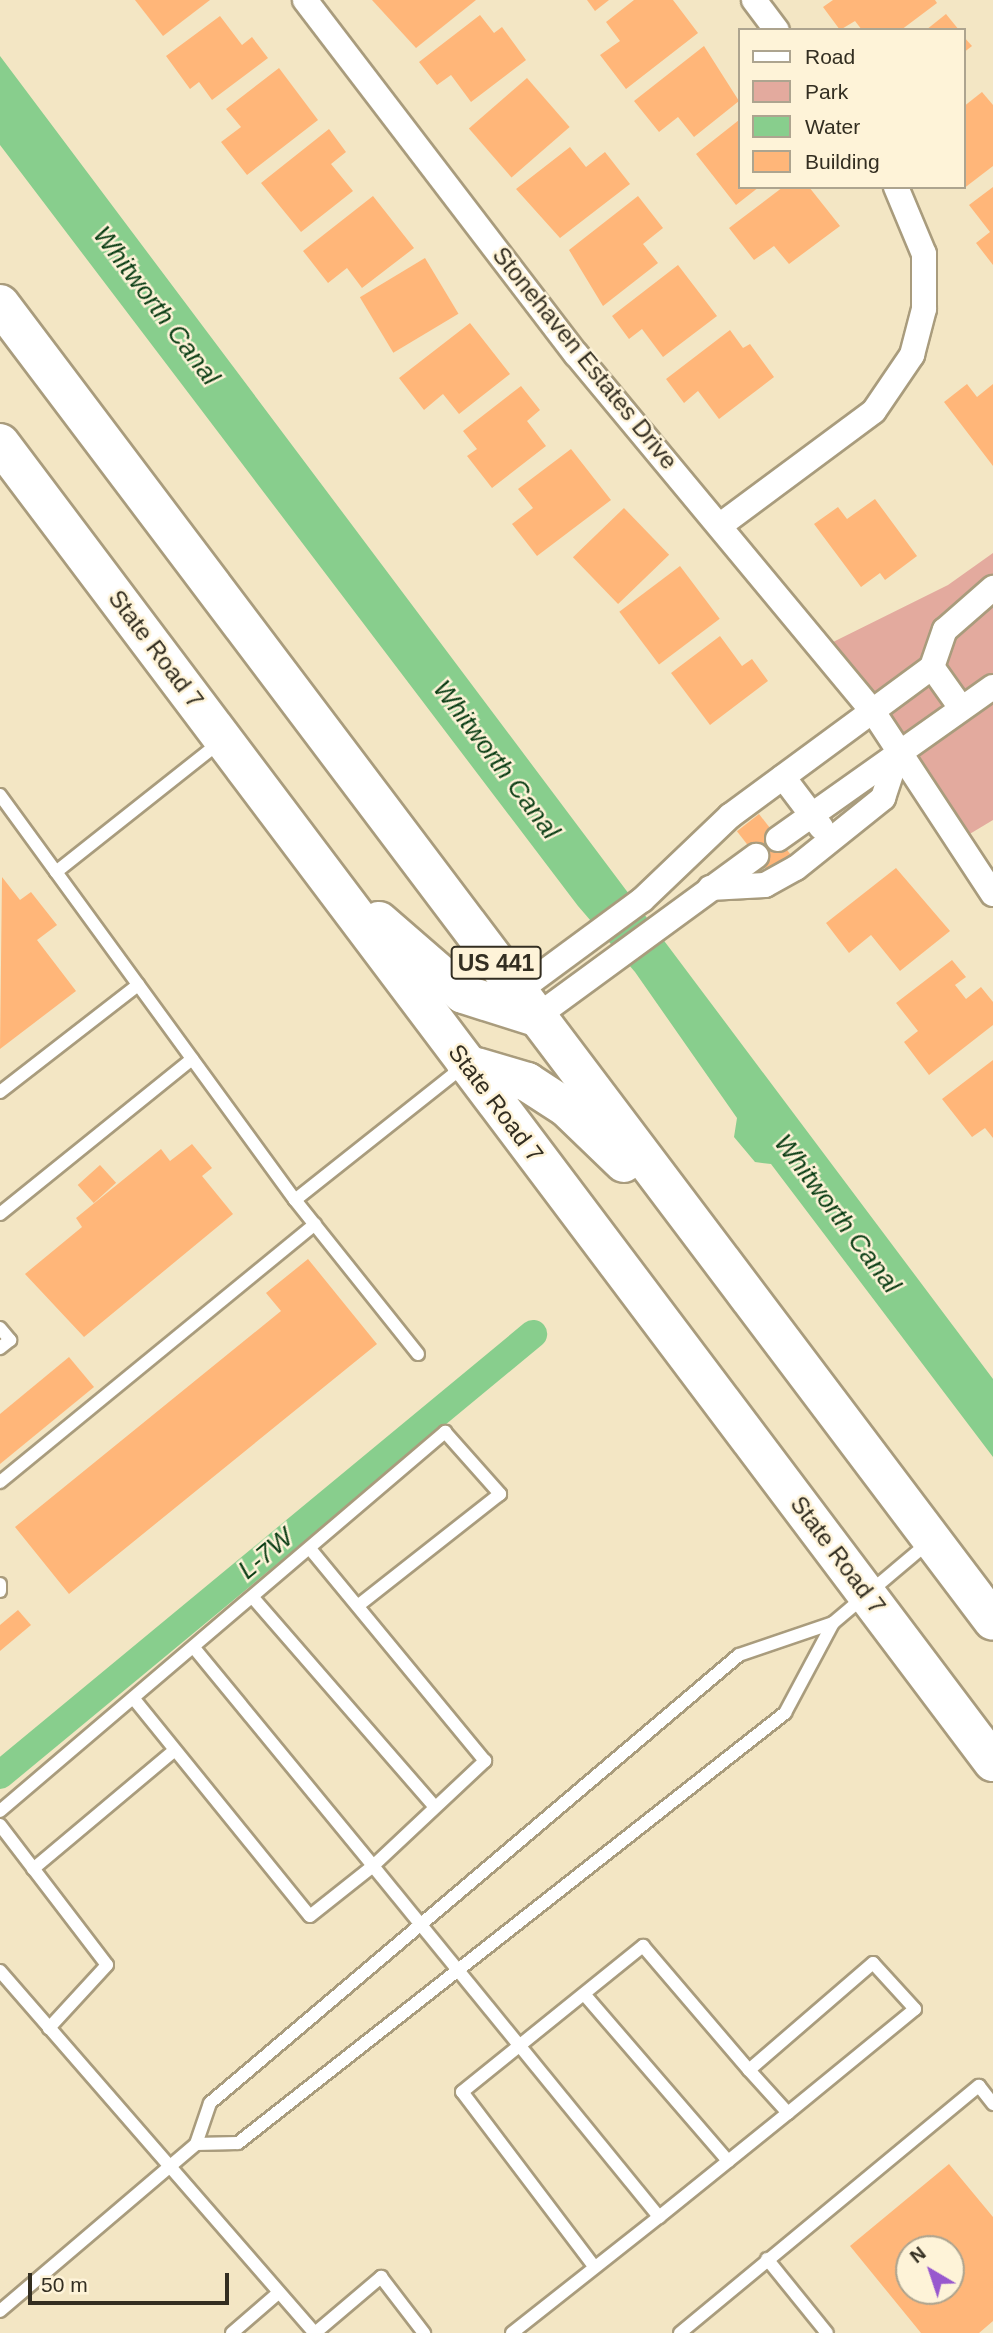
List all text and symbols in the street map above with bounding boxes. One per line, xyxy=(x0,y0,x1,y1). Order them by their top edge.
legend xyxy=(738,28,965,189)
text: Road xyxy=(805,45,855,68)
text: Park xyxy=(805,80,848,103)
text: Water xyxy=(805,115,860,138)
text: Building xyxy=(805,150,880,173)
water label: Whitworth Canal xyxy=(86,220,226,392)
street label: Stonehaven Estates Drive xyxy=(486,241,684,475)
street label: State Road 7 xyxy=(102,584,210,714)
water label: Whitworth Canal xyxy=(426,674,566,846)
road number: US 441 xyxy=(450,944,542,982)
street label: State Road 7 xyxy=(442,1038,550,1168)
water label: Whitworth Canal xyxy=(767,1128,907,1300)
street label: State Road 7 xyxy=(784,1490,892,1620)
water label: L-7W xyxy=(232,1522,300,1586)
north arrow xyxy=(895,2235,965,2305)
text: N xyxy=(906,2242,930,2267)
scale bar xyxy=(32,2260,233,2304)
text: 50 m xyxy=(41,2273,88,2296)

